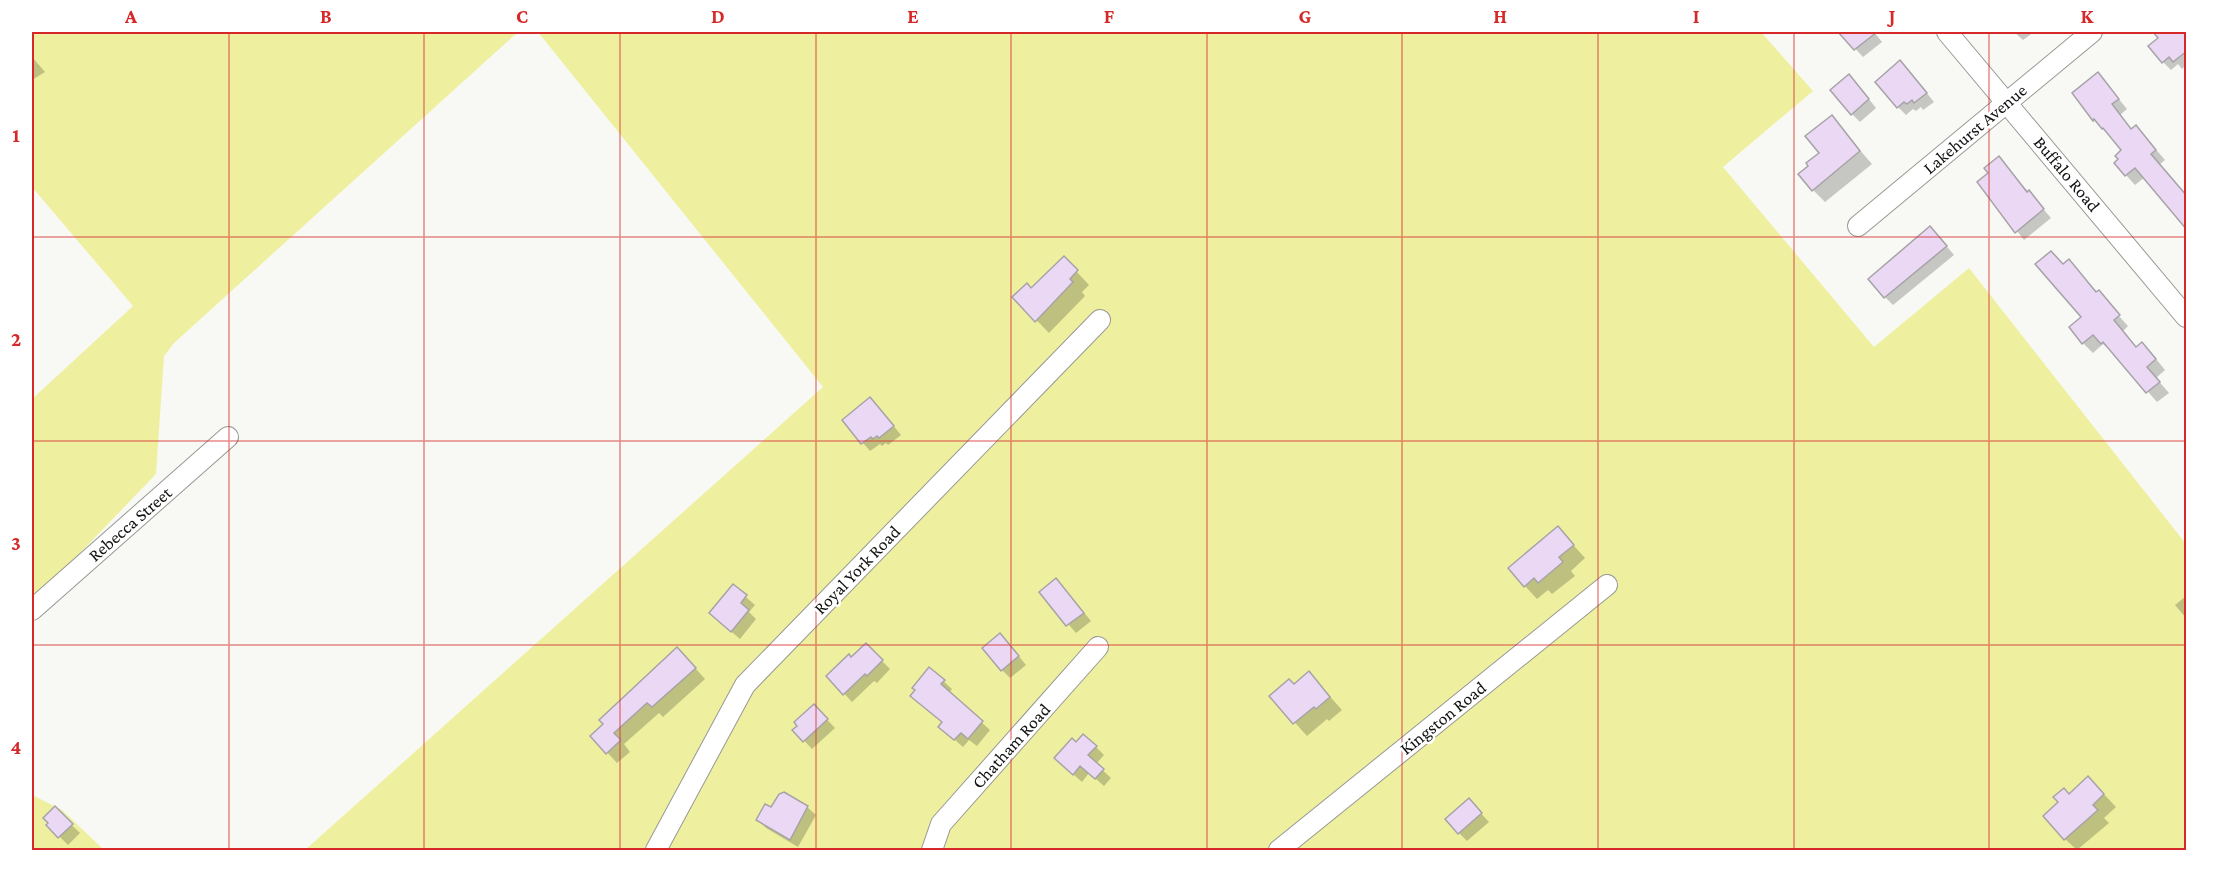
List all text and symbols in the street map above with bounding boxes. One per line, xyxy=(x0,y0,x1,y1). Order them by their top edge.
text: A xyxy=(124,5,138,27)
text: B xyxy=(320,5,332,27)
text: C xyxy=(516,5,528,27)
text: D xyxy=(711,5,725,27)
text: E xyxy=(907,5,919,27)
text: F xyxy=(1104,5,1115,27)
text: G xyxy=(1299,5,1312,27)
text: H xyxy=(1493,5,1507,27)
text: I xyxy=(1693,5,1700,27)
text: J xyxy=(1887,5,1896,27)
text: K xyxy=(2081,5,2095,27)
street label: Lakehurst Avenue xyxy=(1919,80,2031,178)
text: 1 xyxy=(12,124,20,146)
street label: Buffalo Road xyxy=(2030,132,2105,216)
text: 2 xyxy=(11,328,21,350)
street label: Rebecca Street xyxy=(84,482,176,565)
street label: Royal York Road xyxy=(810,521,905,618)
text: 3 xyxy=(11,532,21,554)
street label: Kingston Road xyxy=(1396,677,1490,759)
street label: Chatham Road xyxy=(968,699,1055,792)
text: 4 xyxy=(11,736,22,758)

